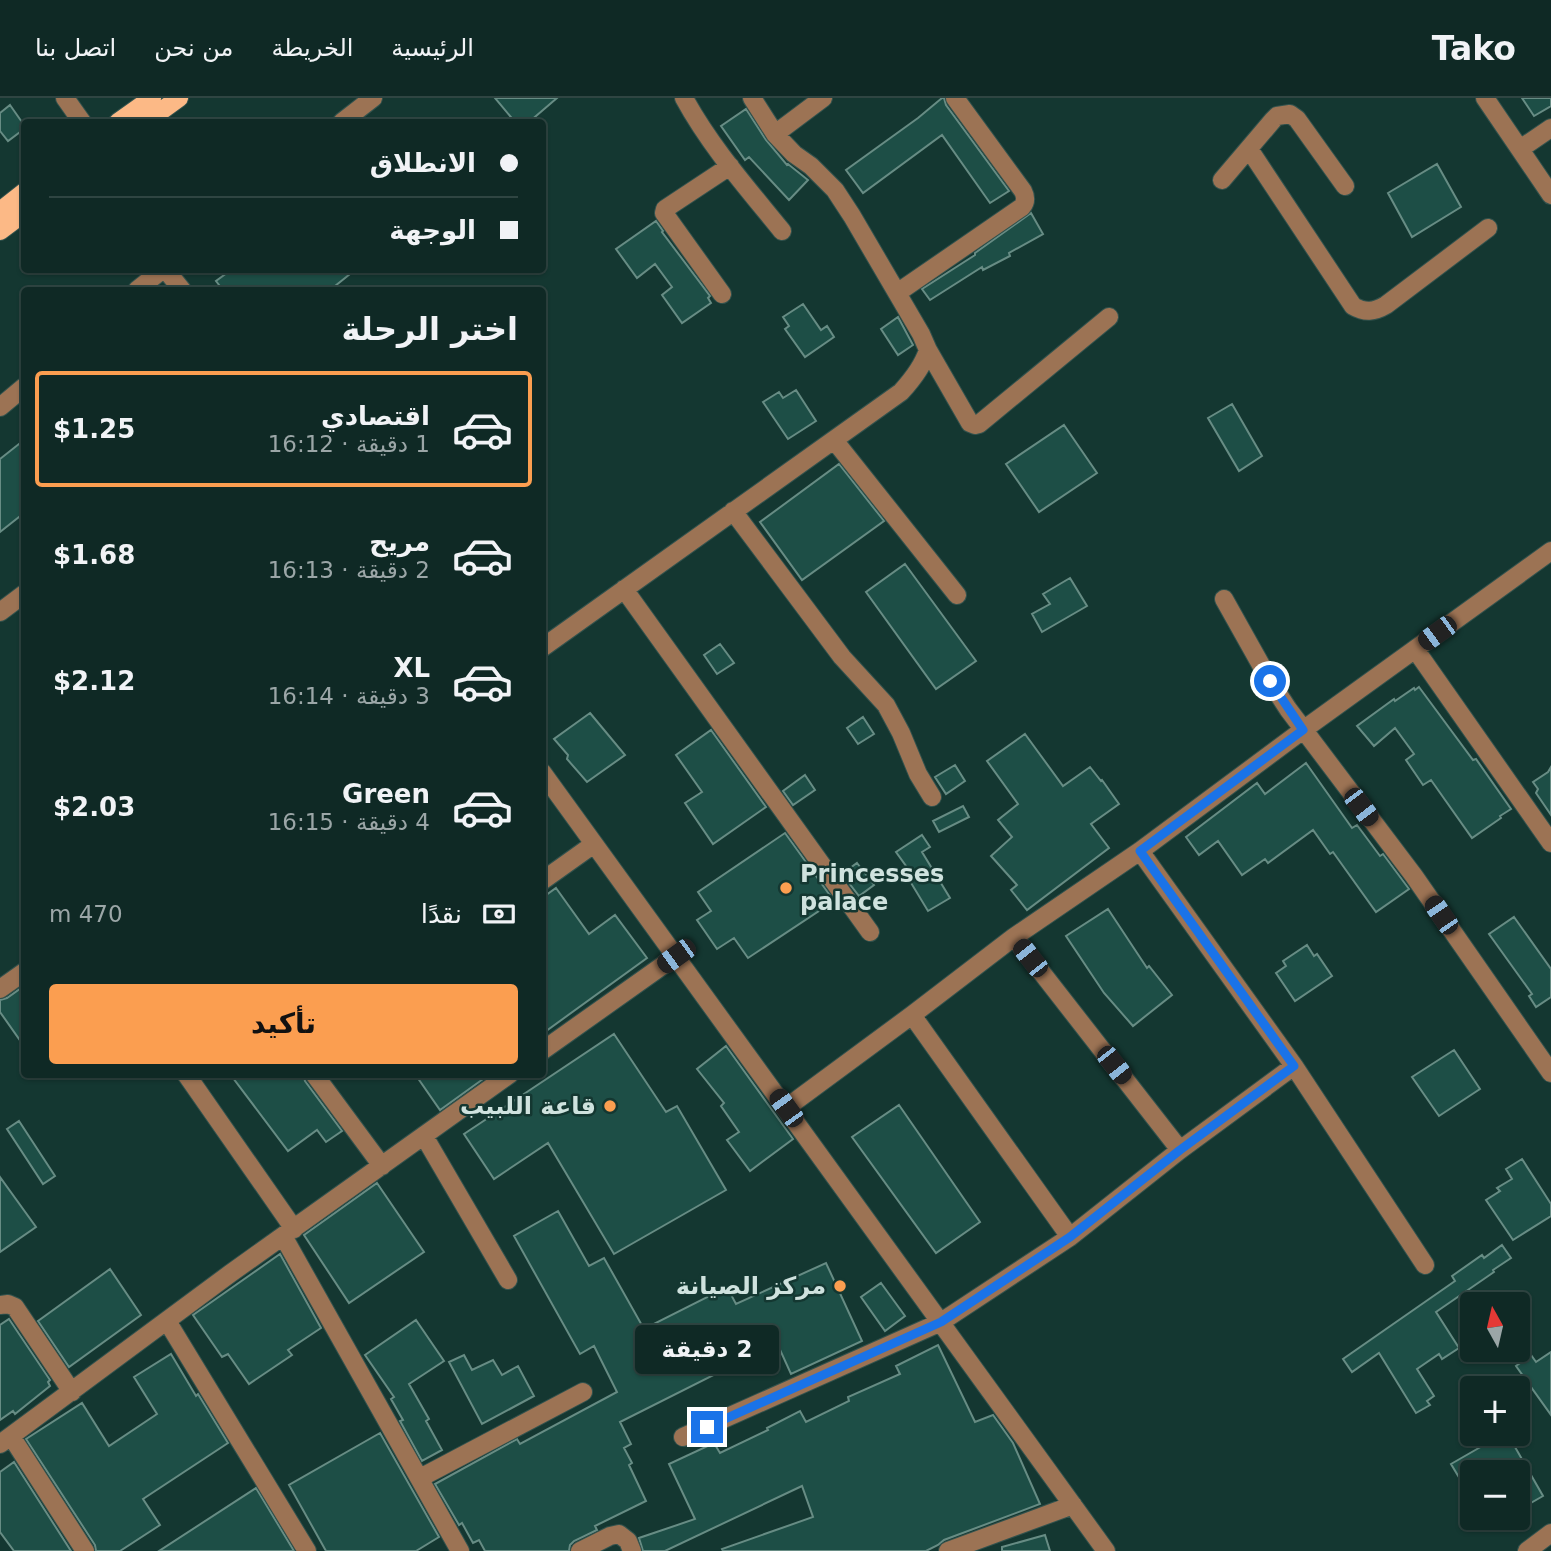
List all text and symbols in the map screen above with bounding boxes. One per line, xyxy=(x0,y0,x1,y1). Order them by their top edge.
text: Tako xyxy=(1432,29,1516,68)
text: اتصل بنا xyxy=(35,34,116,62)
text: من نحن xyxy=(154,34,233,62)
text: الخريطة xyxy=(271,34,353,62)
text: الرئيسية xyxy=(391,34,474,62)
text: الانطلاق xyxy=(370,148,476,178)
text: الوجهة xyxy=(389,215,476,245)
text: اختر الرحلة xyxy=(341,310,518,348)
icon: car xyxy=(451,398,514,461)
text: اقتصادي xyxy=(321,401,430,431)
text: $1.25 xyxy=(53,414,135,444)
text: 1 دقيقة · 16:12 xyxy=(268,431,430,457)
icon: car xyxy=(451,524,514,587)
text: مريح xyxy=(369,527,430,557)
text: $1.68 xyxy=(53,540,135,570)
text: 2 دقيقة · 16:13 xyxy=(268,557,430,583)
car xyxy=(1414,612,1461,654)
icon: car xyxy=(451,650,514,713)
text: XL xyxy=(393,653,430,683)
route start xyxy=(1254,665,1286,697)
text: $2.12 xyxy=(53,666,135,696)
text: 3 دقيقة · 16:14 xyxy=(268,683,430,709)
icon: car xyxy=(451,776,514,839)
text: Green xyxy=(342,779,430,809)
car xyxy=(1340,784,1383,830)
text: $2.03 xyxy=(53,792,135,822)
text: 4 دقيقة · 16:15 xyxy=(268,809,430,835)
place label: Princesses palace xyxy=(800,860,944,916)
marker: Princesses palace xyxy=(778,880,794,896)
car xyxy=(1421,892,1462,938)
icon: cash xyxy=(480,895,518,933)
text: نقدًا xyxy=(421,899,462,929)
text: 470 m xyxy=(49,901,123,927)
car xyxy=(653,935,700,977)
car xyxy=(1009,935,1052,981)
button: تأكيد xyxy=(49,984,518,1064)
car xyxy=(1093,1042,1136,1088)
car xyxy=(766,1085,807,1131)
place label: قاعة اللبيب xyxy=(460,1092,596,1120)
marker: قاعة اللبيب xyxy=(602,1098,618,1114)
place label: مركز الصيانة xyxy=(676,1272,826,1300)
marker: مركز الصيانة xyxy=(832,1278,848,1294)
north arrow xyxy=(1460,1292,1530,1362)
map controls xyxy=(1460,1292,1530,1530)
callout: 2 دقيقة xyxy=(635,1326,779,1374)
text: 2 دقيقة xyxy=(662,1336,752,1362)
button: + xyxy=(1460,1376,1530,1446)
route end xyxy=(691,1411,723,1443)
button: − xyxy=(1460,1460,1530,1530)

